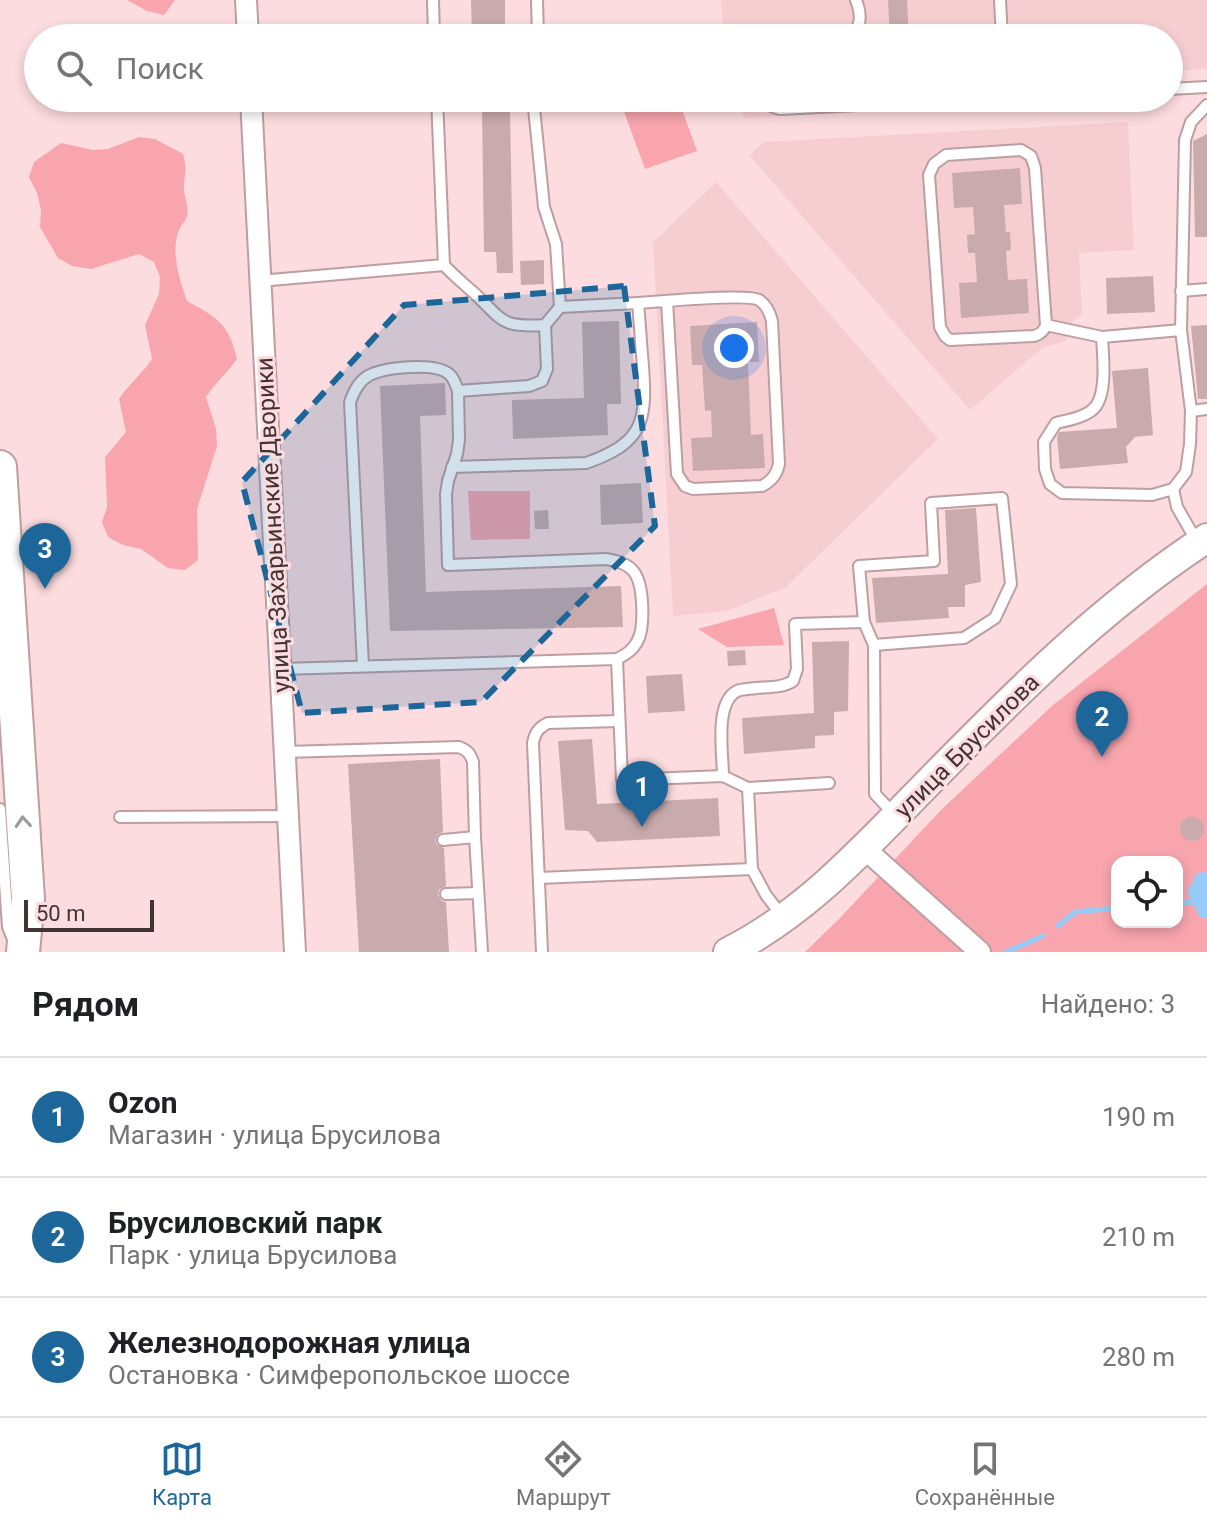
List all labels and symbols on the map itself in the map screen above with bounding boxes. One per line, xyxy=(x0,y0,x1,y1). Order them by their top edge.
your location xyxy=(714,328,754,368)
street label: улица Захарьинские Дворики xyxy=(250,357,296,693)
pin: 3 xyxy=(19,523,71,589)
street label: улица Брусилова xyxy=(889,668,1045,824)
pin: 2 xyxy=(1076,691,1128,757)
pin: 1 xyxy=(616,761,668,827)
one-way arrow xyxy=(15,815,32,828)
scale bar xyxy=(24,896,154,932)

